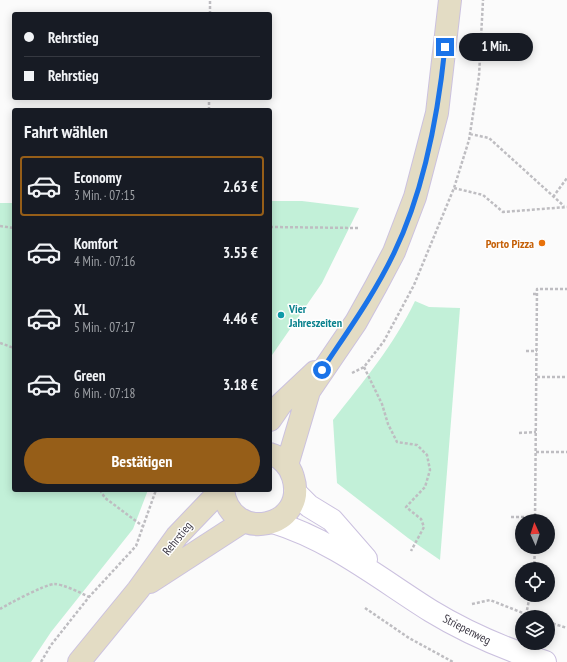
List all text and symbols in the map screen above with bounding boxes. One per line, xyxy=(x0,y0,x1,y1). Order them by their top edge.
text: Rehrstieg xyxy=(48,28,99,47)
callout: 1 Min. xyxy=(459,33,533,61)
route end xyxy=(436,38,454,56)
text: 1 Min. xyxy=(481,38,511,55)
text: Rehrstieg xyxy=(48,66,99,85)
text: Fahrt wählen xyxy=(24,120,108,143)
icon: car xyxy=(26,168,62,204)
text: Economy xyxy=(74,168,122,187)
text: 2.63 € xyxy=(223,177,258,196)
text: 3 Min. · 07:15 xyxy=(74,187,135,204)
icon: car xyxy=(26,234,62,270)
text: Komfort xyxy=(74,234,118,253)
place label: Porto Pizza xyxy=(486,236,534,251)
marker: Porto Pizza xyxy=(537,238,547,248)
text: 3.55 € xyxy=(223,243,258,262)
text: 4 Min. · 07:16 xyxy=(74,253,135,270)
icon: car xyxy=(26,300,62,336)
text: XL xyxy=(74,300,88,319)
place label: Vier Jahreszeiten xyxy=(288,301,342,330)
text: 4.46 € xyxy=(223,309,258,328)
marker: Vier Jahreszeiten xyxy=(276,310,286,320)
text: 5 Min. · 07:17 xyxy=(74,319,135,336)
route start xyxy=(313,361,331,379)
icon: car xyxy=(26,366,62,402)
text: Green xyxy=(74,366,106,385)
text: 3.18 € xyxy=(223,375,258,394)
text: 6 Min. · 07:18 xyxy=(74,385,135,402)
button: Bestätigen xyxy=(24,438,260,484)
north arrow xyxy=(515,514,555,554)
map controls xyxy=(515,514,555,650)
street label: Rehrstieg xyxy=(159,518,195,558)
button: locate xyxy=(515,562,555,602)
button: layers xyxy=(515,610,555,650)
street label: Striepenweg xyxy=(441,611,493,647)

